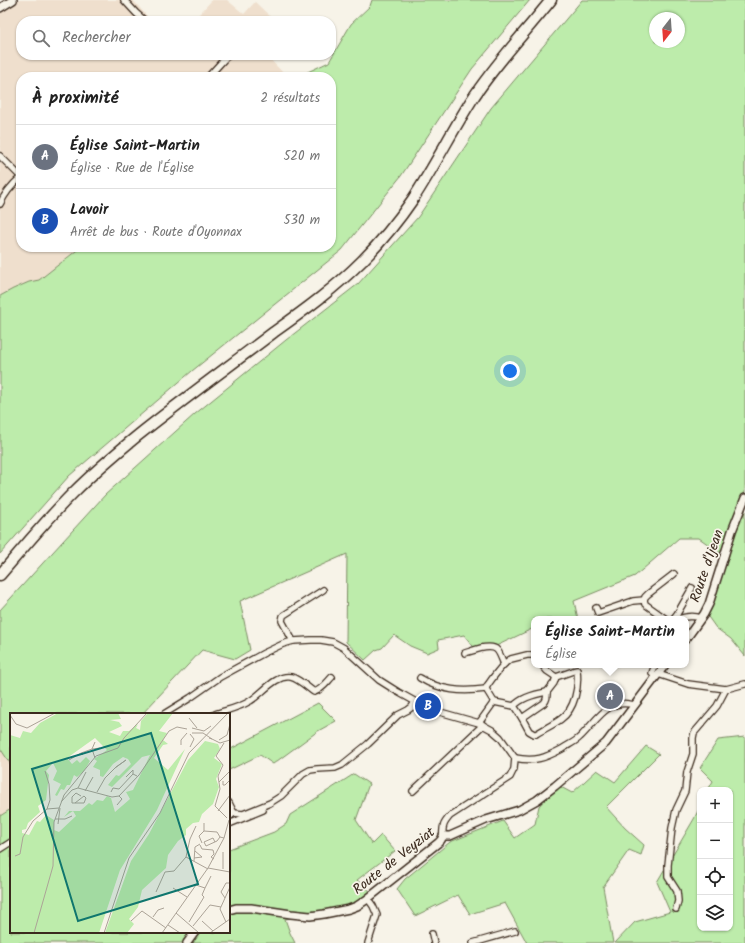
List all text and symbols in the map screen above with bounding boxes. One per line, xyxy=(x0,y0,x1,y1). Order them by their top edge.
north arrow xyxy=(649,12,685,48)
search box xyxy=(16,16,336,60)
text: Rechercher xyxy=(62,26,130,50)
icon: search xyxy=(30,27,52,49)
text: À proximité xyxy=(32,85,119,112)
text: 2 résultats xyxy=(261,88,320,109)
text: Église Saint-Martin xyxy=(70,134,200,158)
text: A xyxy=(41,146,49,167)
text: 520 m xyxy=(283,146,320,167)
text: Église · Rue de l'Église xyxy=(70,158,194,179)
text: Lavoir xyxy=(70,198,108,222)
text: B xyxy=(41,210,49,231)
text: 530 m xyxy=(284,210,320,231)
text: Arrêt de bus · Route d'Oyonnax xyxy=(70,222,242,243)
your location xyxy=(500,361,520,381)
street label: Route d'Ijean xyxy=(684,527,730,605)
popup xyxy=(531,616,689,668)
text: Église Saint-Martin xyxy=(545,620,675,644)
text: Église xyxy=(545,644,577,665)
pin: A xyxy=(597,681,623,711)
pin: B xyxy=(415,691,441,721)
inset map xyxy=(10,713,230,933)
map controls xyxy=(697,787,733,931)
button: + xyxy=(697,787,733,823)
street label: Route de Veyziat xyxy=(348,821,440,900)
button: − xyxy=(697,823,733,859)
button: locate xyxy=(697,859,733,895)
button: layers xyxy=(697,895,733,931)

